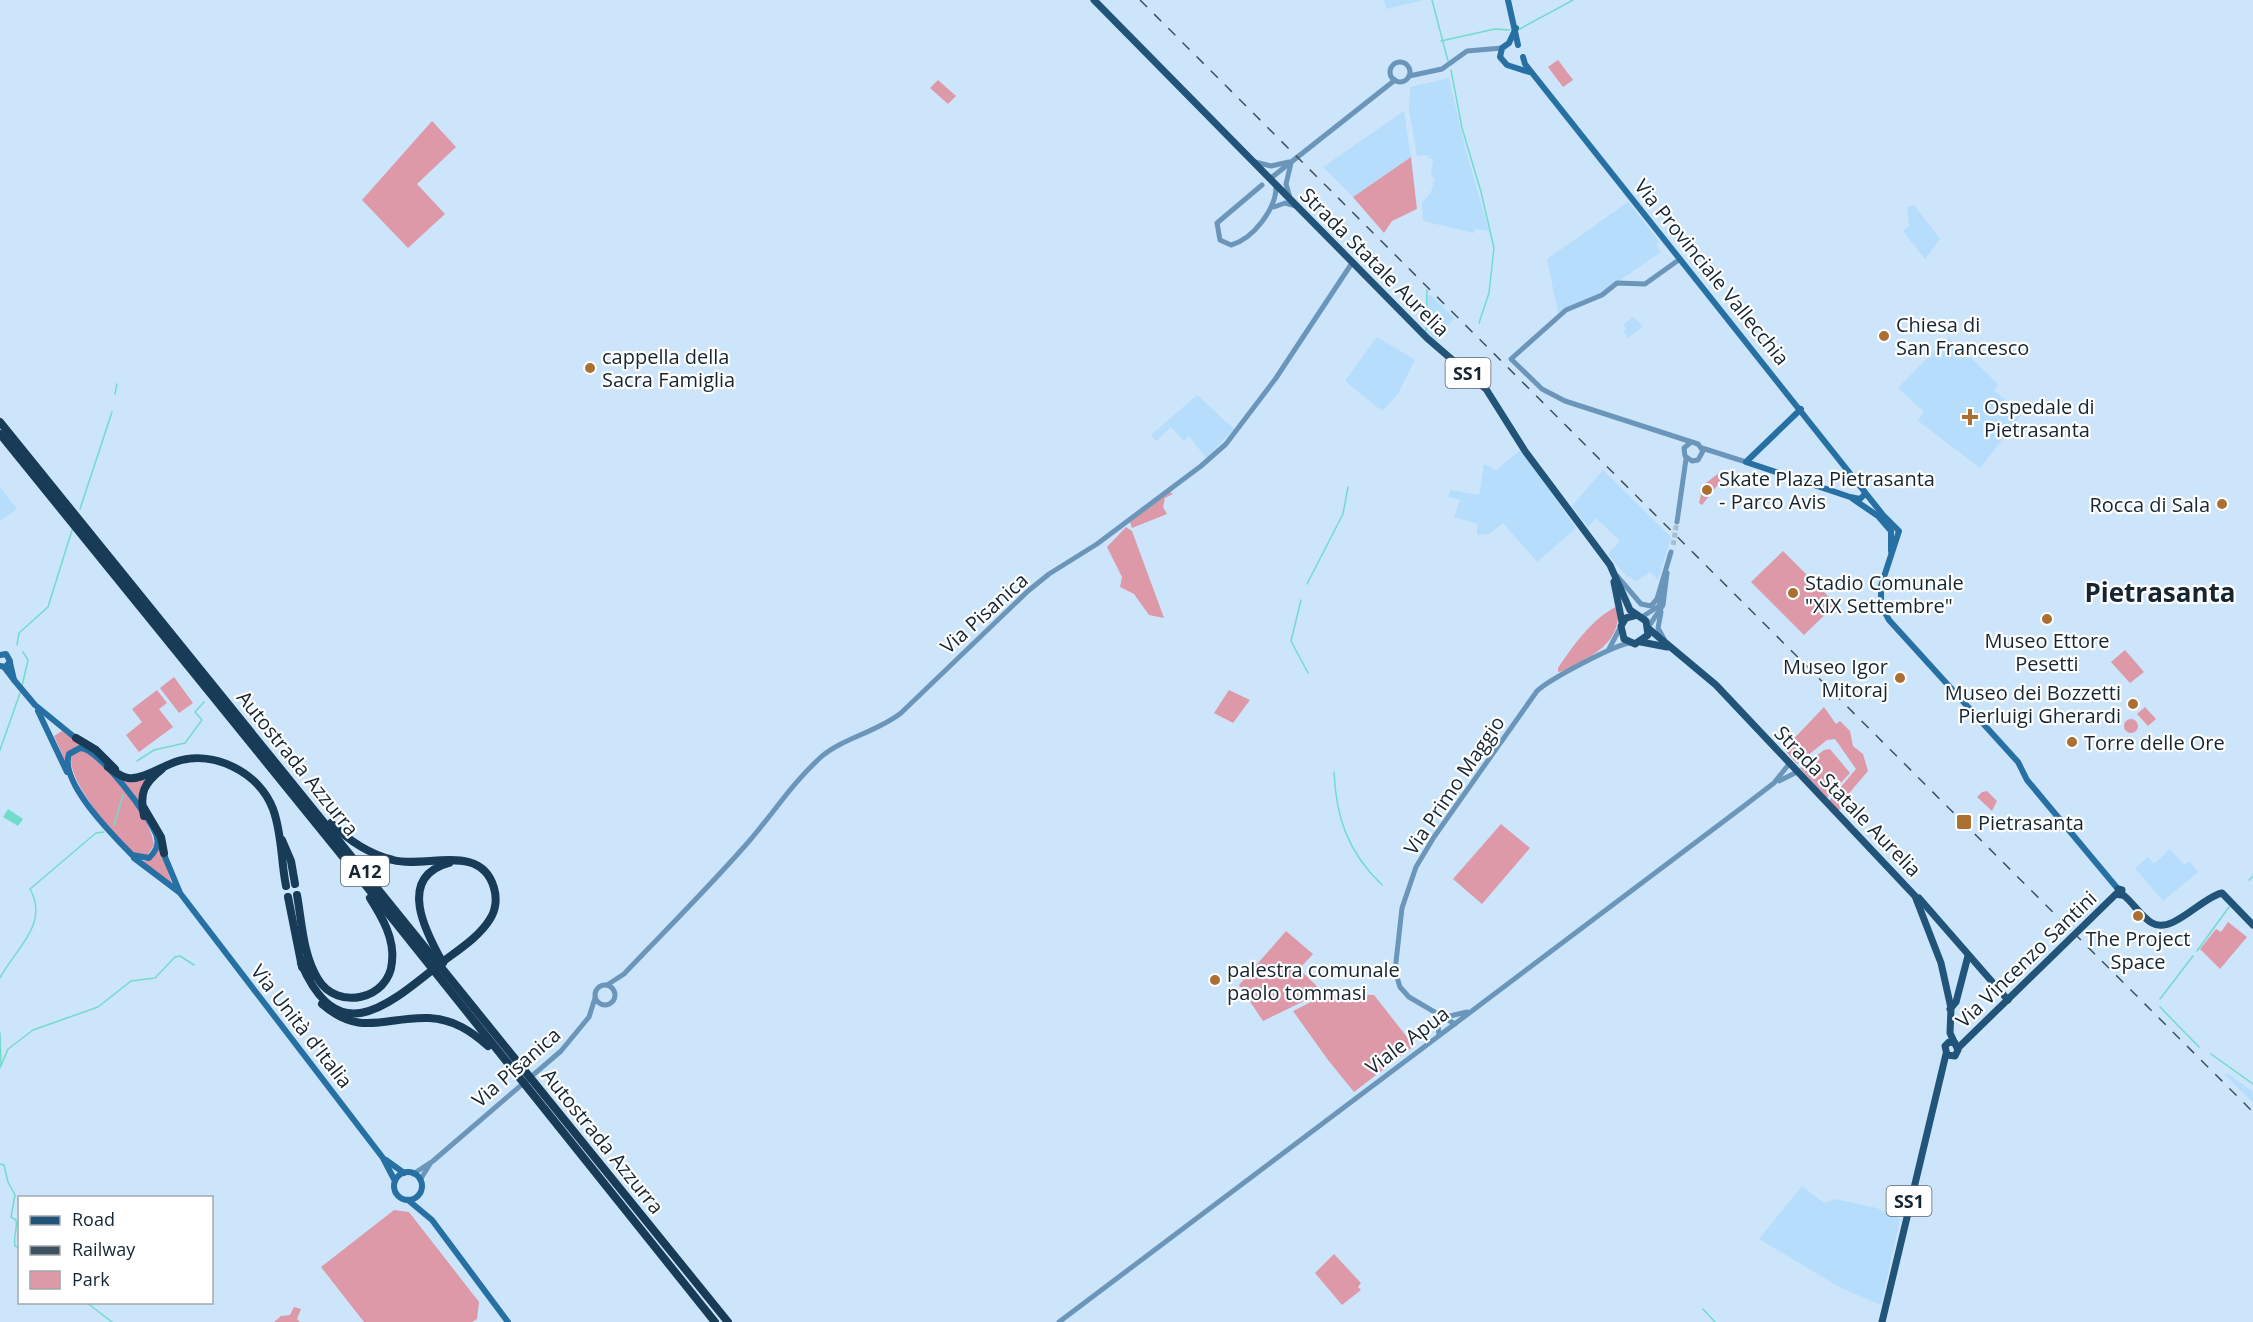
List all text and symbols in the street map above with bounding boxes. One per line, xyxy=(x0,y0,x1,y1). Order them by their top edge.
street label: Via Provinciale Vallecchia xyxy=(1629,173,1795,371)
street label: Strada Statale Aurelia xyxy=(1295,182,1455,342)
place label: Chiesa di San Francesco xyxy=(1896,311,2029,361)
marker: Chiesa di San Francesco xyxy=(1877,329,1891,343)
place label: cappella della Sacra Famiglia xyxy=(602,343,735,393)
road number: SS1 xyxy=(1446,358,1490,388)
marker: cappella della Sacra Famiglia xyxy=(583,361,597,375)
place label: Ospedale di Pietrasanta xyxy=(1984,393,2095,443)
marker: Ospedale di Pietrasanta xyxy=(1961,408,1979,426)
place label: Skate Plaza Pietrasanta - Parco Avis xyxy=(1719,465,1935,515)
marker: Skate Plaza Pietrasanta - Parco Avis xyxy=(1700,483,1714,497)
place label: Rocca di Sala xyxy=(2089,491,2210,518)
marker: Rocca di Sala xyxy=(2215,497,2229,511)
street label: Via Pisanica xyxy=(934,566,1034,660)
place label: Stadio Comunale "XIX Settembre" xyxy=(1805,569,1964,619)
district label: Pietrasanta xyxy=(2084,574,2236,610)
marker: Stadio Comunale "XIX Settembre" xyxy=(1786,586,1800,600)
marker: Museo Ettore Pesetti xyxy=(2040,612,2054,626)
place label: Museo Ettore Pesetti xyxy=(1984,627,2110,677)
place label: Museo Igor Mitoraj xyxy=(1783,653,1888,703)
marker: Museo Igor Mitoraj xyxy=(1893,671,1907,685)
place label: Museo dei Bozzetti Pierluigi Gherardi xyxy=(1945,679,2121,729)
street label: Autostrada Azzurra xyxy=(231,685,365,841)
marker: Museo dei Bozzetti Pierluigi Gherardi xyxy=(2126,697,2140,711)
street label: Via Primo Maggio xyxy=(1397,710,1511,860)
street label: Strada Statale Aurelia xyxy=(1769,720,1927,882)
place label: Torre delle Ore xyxy=(2084,729,2225,756)
marker: Torre delle Ore xyxy=(2065,735,2079,749)
place label: Pietrasanta xyxy=(1978,809,2084,836)
marker: Pietrasanta xyxy=(1955,813,1973,831)
road number: A12 xyxy=(341,856,389,886)
street label: Via Vincenzo Santini xyxy=(1950,885,2102,1033)
marker: The Project Space xyxy=(2131,909,2145,923)
place label: The Project Space xyxy=(2086,925,2190,975)
place label: palestra comunale paolo tommasi xyxy=(1227,956,1400,1006)
street label: Via Unità d'Italia xyxy=(245,958,359,1094)
marker: palestra comunale paolo tommasi xyxy=(1208,973,1222,987)
street label: Viale Apua xyxy=(1360,1000,1454,1080)
street label: Via Pisanica xyxy=(466,1021,566,1113)
street label: Autostrada Azzurra xyxy=(536,1063,670,1219)
road number: SS1 xyxy=(1886,1186,1932,1216)
legend xyxy=(18,1196,213,1304)
text: Road xyxy=(72,1207,115,1231)
text: Railway xyxy=(72,1237,136,1261)
text: Park xyxy=(72,1267,110,1291)

